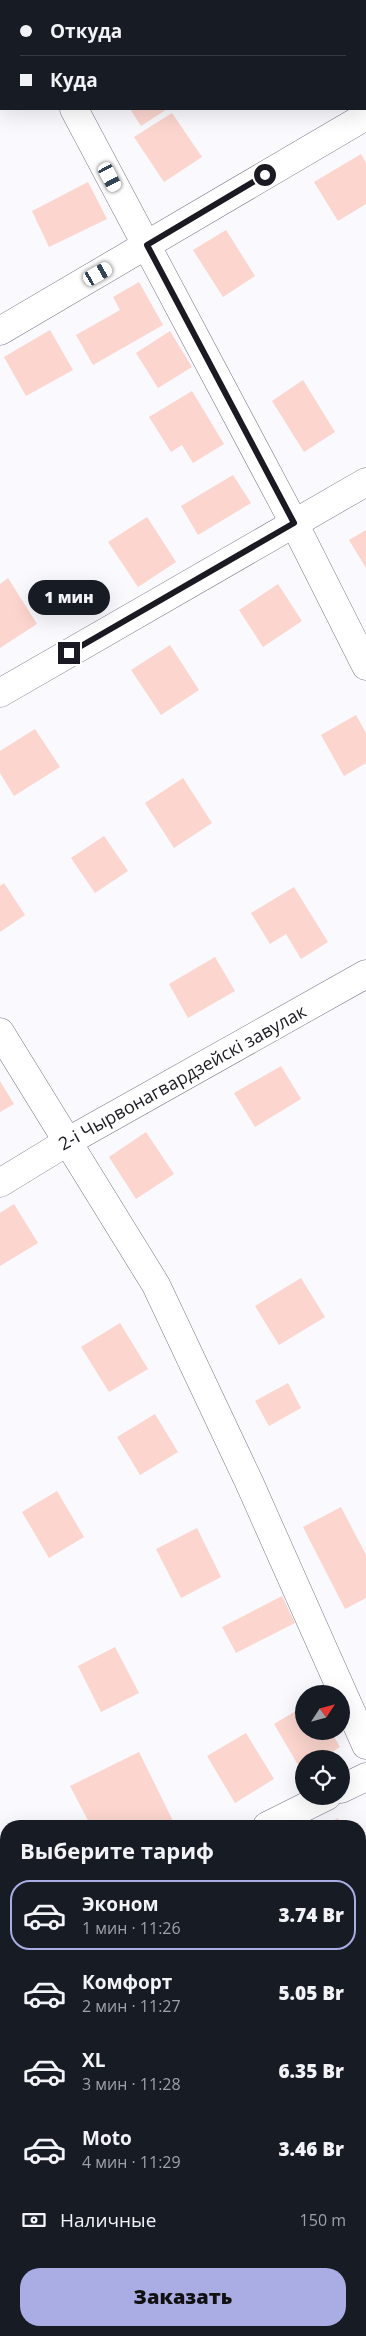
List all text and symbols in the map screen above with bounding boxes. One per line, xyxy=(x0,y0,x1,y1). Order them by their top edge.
text: Откуда xyxy=(50,18,122,44)
text: Куда xyxy=(50,67,98,93)
car xyxy=(96,160,123,194)
route start xyxy=(254,164,276,186)
car xyxy=(81,260,114,288)
callout: 1 мин xyxy=(28,580,110,616)
text: 1 мин xyxy=(44,586,94,608)
route end xyxy=(58,642,80,664)
street label: 2-і Чырвонагвардзейскі завулак xyxy=(54,998,311,1155)
north arrow xyxy=(295,1685,350,1740)
map controls xyxy=(295,1685,350,1805)
button: locate xyxy=(295,1750,350,1805)
text: Выберите тариф xyxy=(20,1835,214,1865)
text: Эконом xyxy=(82,1891,159,1917)
icon: car xyxy=(22,1893,67,1938)
text: 3.74 Br xyxy=(278,1902,344,1928)
text: 1 мин · 11:26 xyxy=(82,1917,181,1939)
text: Комфорт xyxy=(82,1969,172,1995)
icon: car xyxy=(22,1971,67,2016)
text: 5.05 Br xyxy=(278,1980,344,2006)
text: 2 мин · 11:27 xyxy=(82,1995,181,2017)
text: XL xyxy=(82,2047,105,2073)
icon: car xyxy=(22,2049,67,2094)
text: 6.35 Br xyxy=(278,2058,344,2084)
text: 3 мин · 11:28 xyxy=(82,2073,181,2095)
text: Moto xyxy=(82,2125,132,2151)
icon: car xyxy=(22,2127,67,2172)
text: 3.46 Br xyxy=(278,2136,344,2162)
text: 4 мин · 11:29 xyxy=(82,2151,181,2173)
icon: cash xyxy=(20,2206,48,2234)
text: Наличные xyxy=(60,2207,156,2233)
text: 150 m xyxy=(300,2209,346,2231)
button: Заказать xyxy=(20,2268,346,2326)

